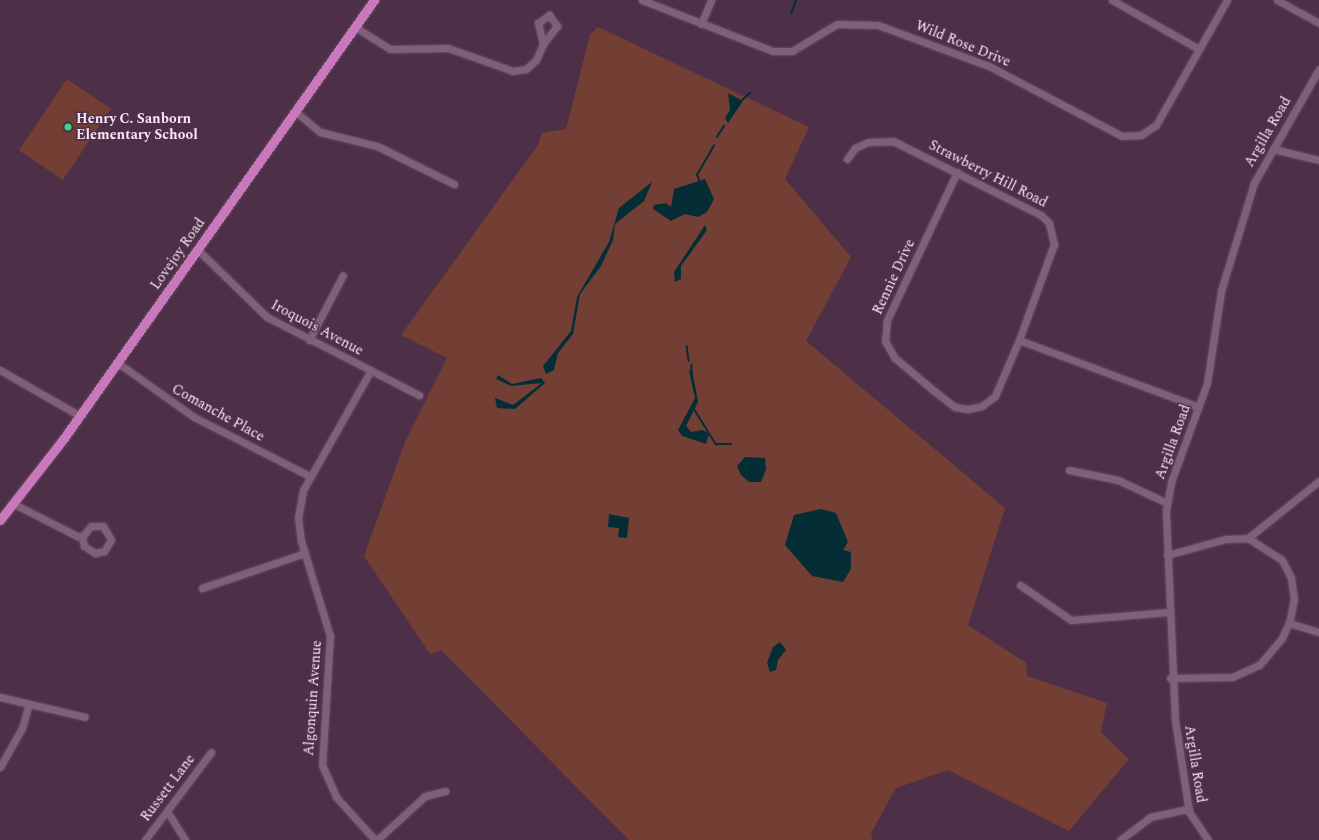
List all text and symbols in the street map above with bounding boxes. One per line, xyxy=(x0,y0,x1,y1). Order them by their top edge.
street label: Wild Rose Drive xyxy=(913,17,1013,71)
street label: Argilla Road xyxy=(1241,94,1295,170)
place label: Henry C. Sanborn Elementary School xyxy=(76,111,198,144)
marker: Henry C. Sanborn Elementary School xyxy=(63,122,73,132)
street label: Strawberry Hill Road xyxy=(926,137,1050,211)
street label: Lovejoy Road xyxy=(147,215,209,293)
street label: Rennie Drive xyxy=(869,237,919,317)
street label: Iroquois Avenue xyxy=(268,297,366,359)
street label: Comanche Place xyxy=(169,381,267,445)
street label: Argilla Road xyxy=(1152,402,1194,482)
street label: Algonquin Avenue xyxy=(301,640,325,756)
street label: Argilla Road xyxy=(1181,724,1209,804)
street label: Russett Lane xyxy=(137,751,199,825)

